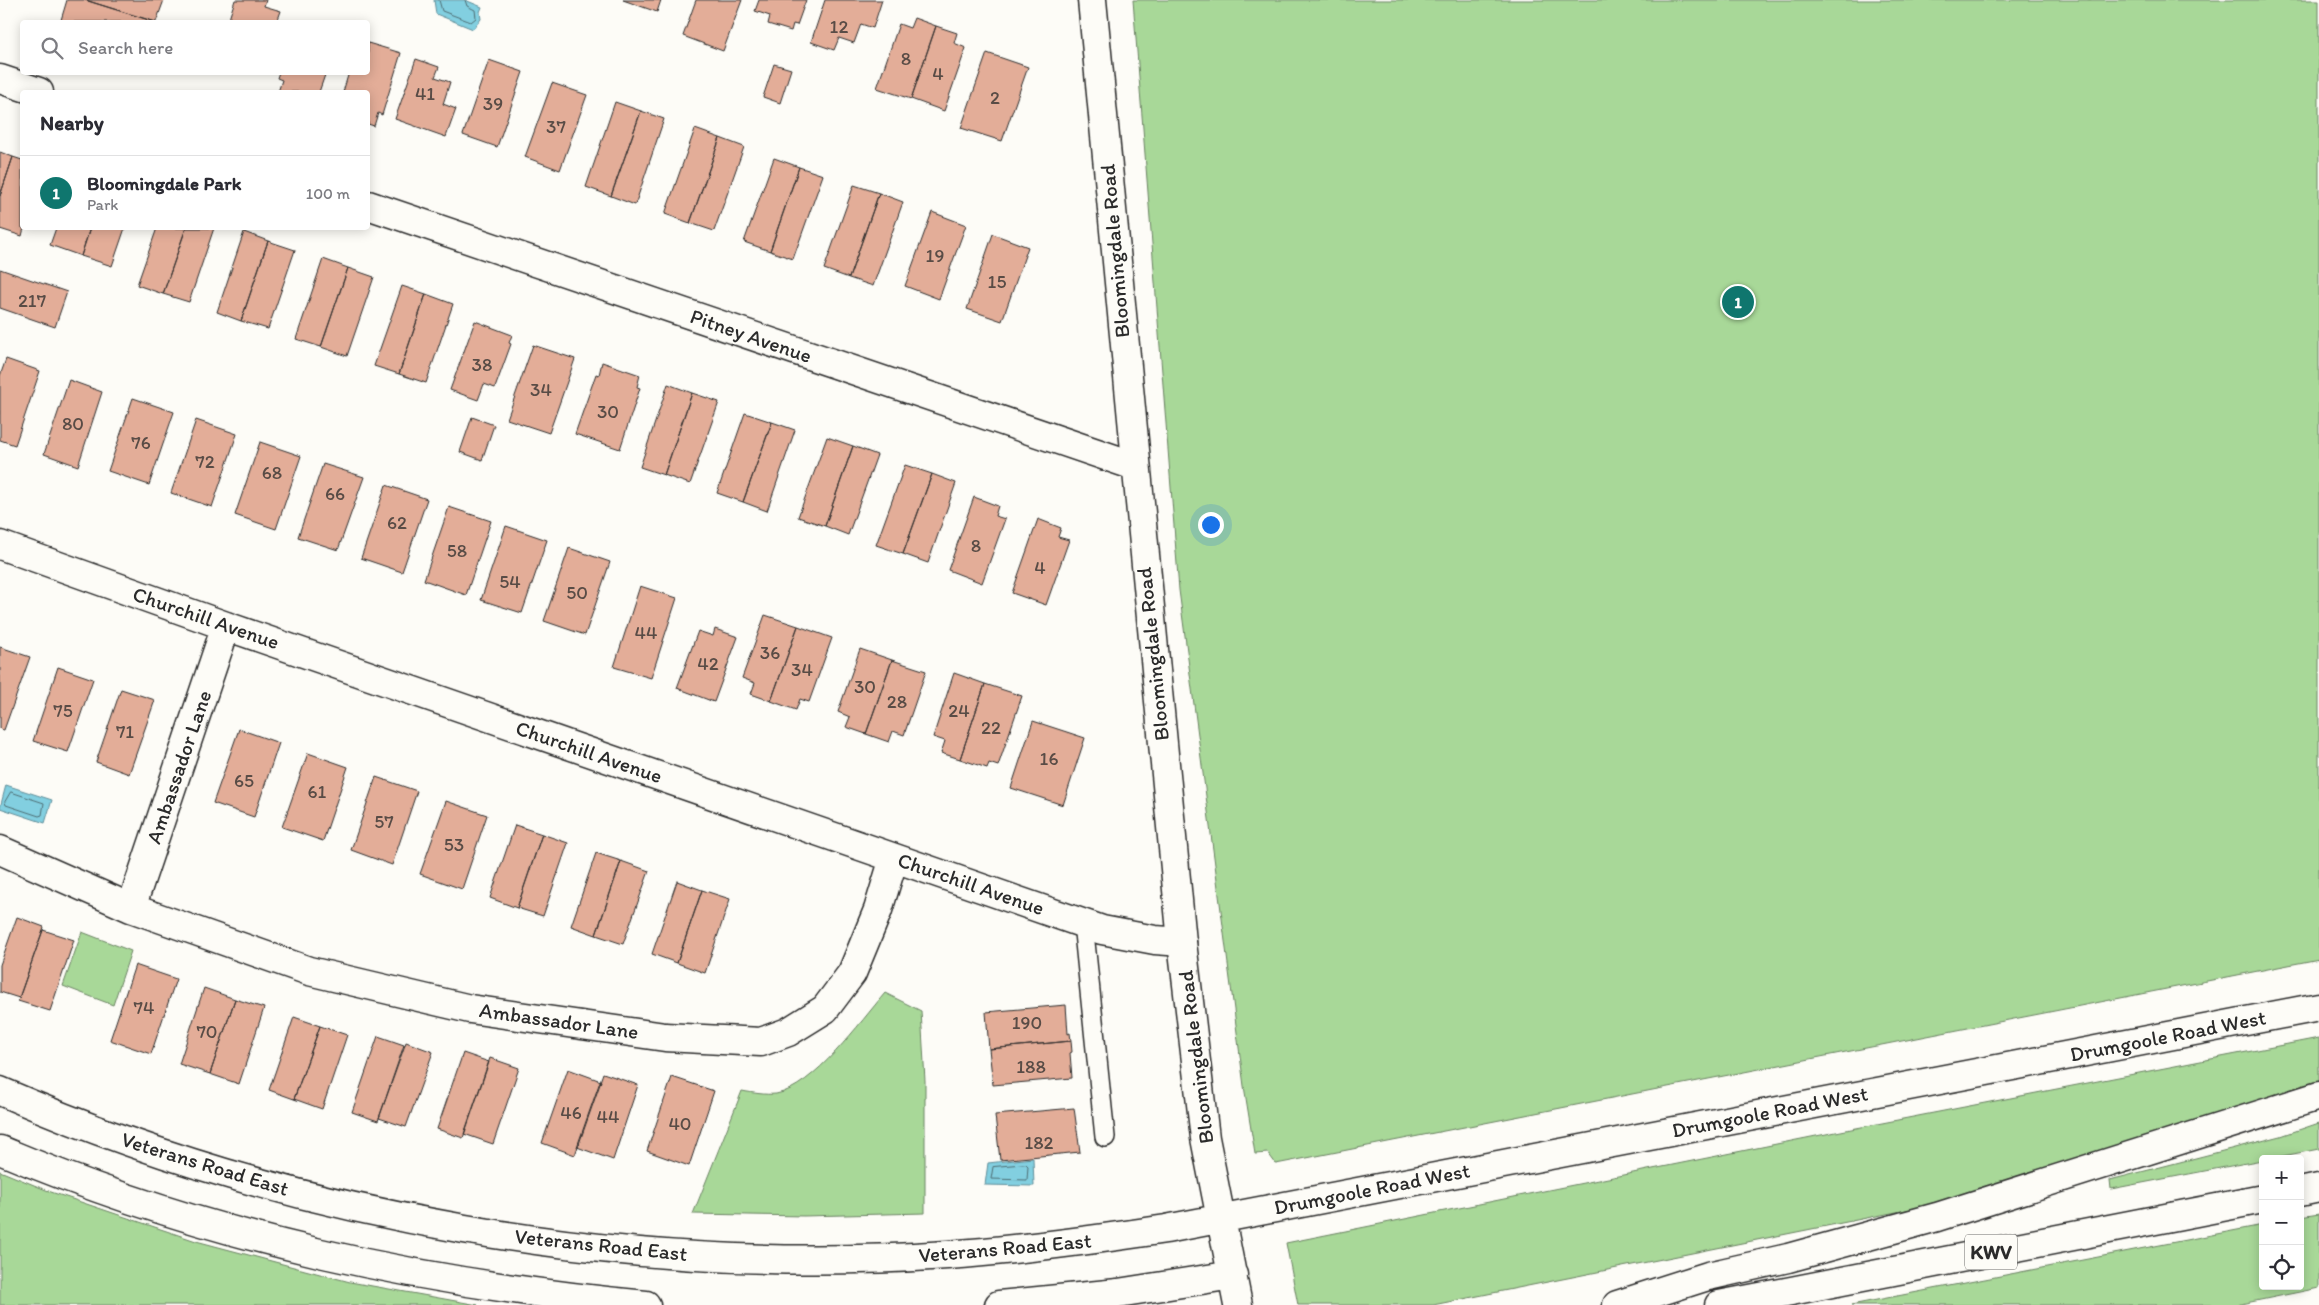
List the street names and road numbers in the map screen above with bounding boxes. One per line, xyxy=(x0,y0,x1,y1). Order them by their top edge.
street label: Bloomingdale Road xyxy=(1094,163,1135,339)
street label: Pitney Avenue xyxy=(687,303,815,368)
street label: Bloomingdale Road xyxy=(1131,566,1174,742)
street label: Churchill Avenue xyxy=(130,581,283,654)
street label: Ambassador Lane xyxy=(141,687,216,847)
street label: Churchill Avenue xyxy=(513,715,666,788)
street label: Churchill Avenue xyxy=(895,847,1048,920)
street label: Bloomingdale Road xyxy=(1172,969,1219,1145)
street label: Ambassador Lane xyxy=(478,997,640,1044)
street label: Drumgoole Road West xyxy=(2068,1004,2268,1067)
street label: Drumgoole Road West xyxy=(1670,1080,1870,1143)
street label: Veterans Road East xyxy=(118,1126,292,1201)
street label: Drumgoole Road West xyxy=(1272,1157,1472,1220)
street label: Veterans Road East xyxy=(513,1223,689,1266)
street label: Veterans Road East xyxy=(917,1227,1093,1268)
road number: KWV xyxy=(1965,1234,2017,1270)

